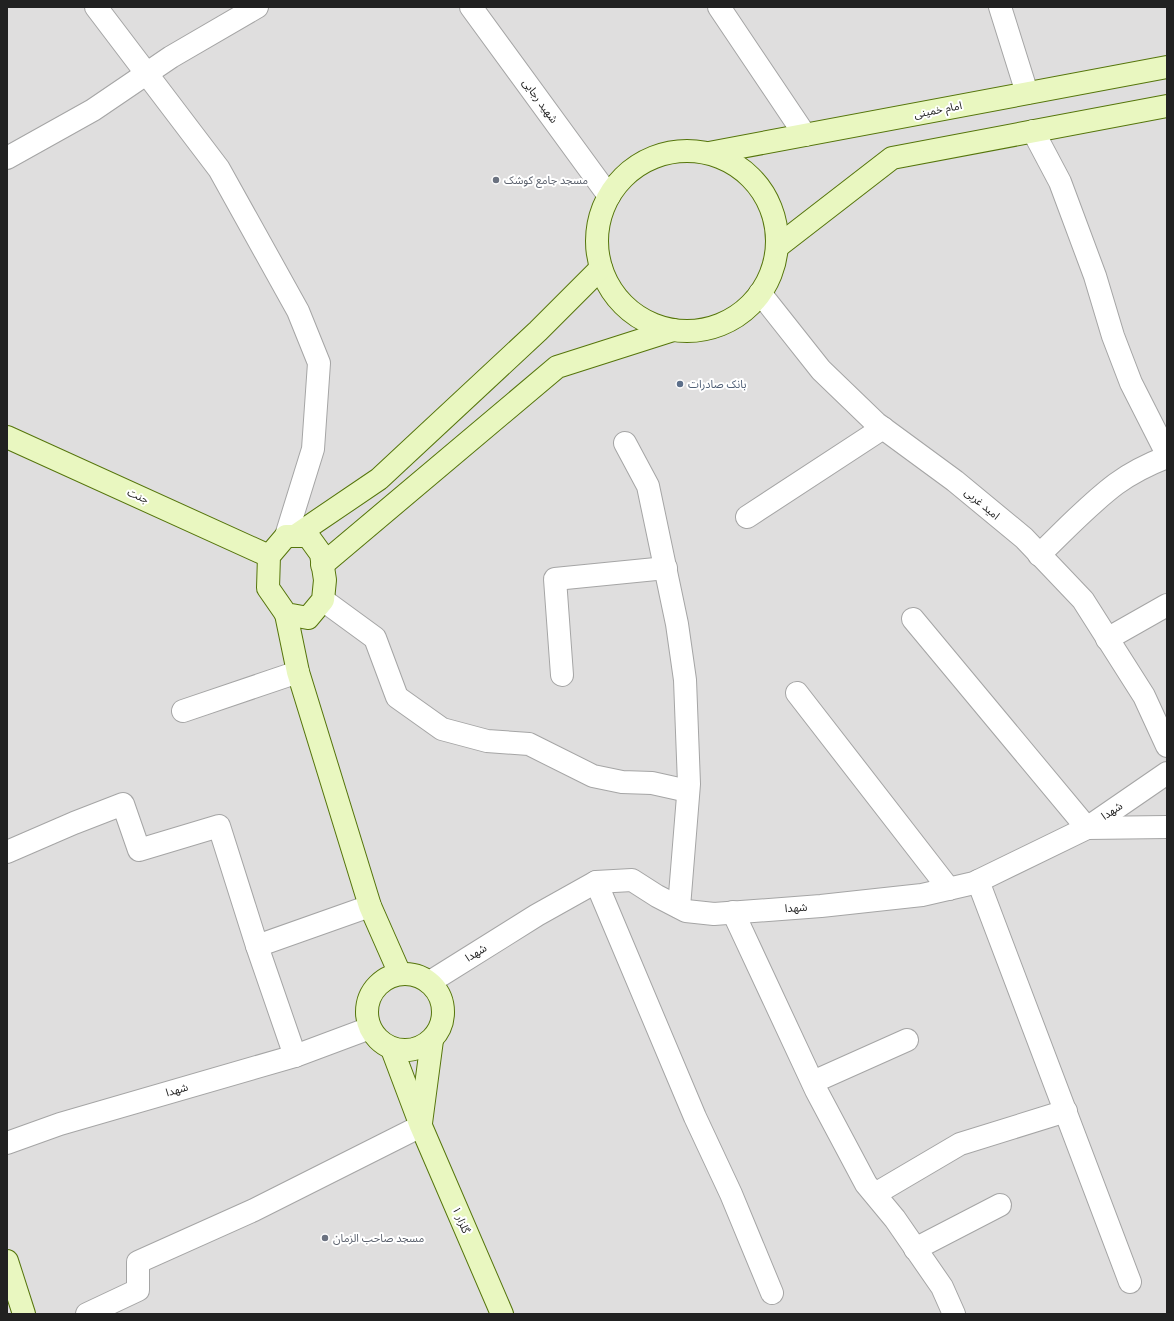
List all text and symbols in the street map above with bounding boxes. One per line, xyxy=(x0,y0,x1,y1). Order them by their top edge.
street label: شهید رجایی xyxy=(519,76,561,127)
street label: امام خمینی xyxy=(913,98,963,122)
place label: مسجد جامع کوشک xyxy=(504,173,588,188)
marker: مسجد جامع کوشک xyxy=(491,175,501,185)
place label: بانک صادرات xyxy=(688,377,746,392)
marker: بانک صادرات xyxy=(675,379,685,389)
street label: جنت xyxy=(125,485,152,508)
street label: امید غربی xyxy=(961,485,1003,523)
street label: شهدا xyxy=(1098,798,1126,824)
street label: شهدا xyxy=(784,900,808,916)
street label: شهدا xyxy=(462,940,490,965)
street label: شهدا xyxy=(164,1080,190,1100)
street label: گلزار ۱ xyxy=(449,1204,473,1236)
place label: مسجد صاحب الزمان xyxy=(333,1231,424,1246)
marker: مسجد صاحب الزمان xyxy=(320,1233,330,1243)

